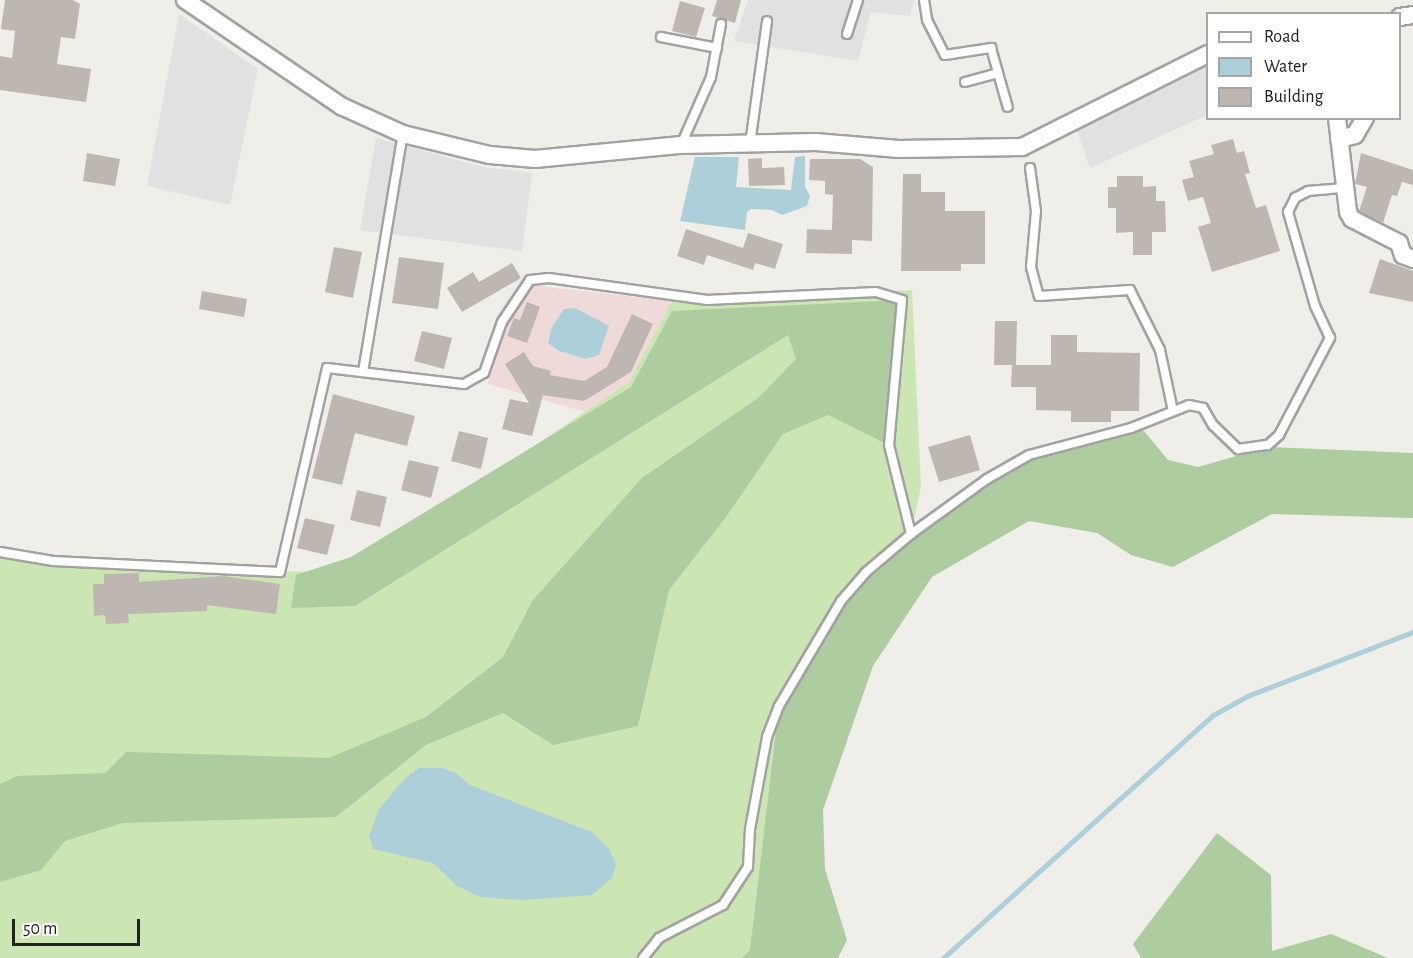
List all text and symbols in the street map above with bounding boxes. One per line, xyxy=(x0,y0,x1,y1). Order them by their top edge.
legend xyxy=(1206,12,1401,120)
text: Road xyxy=(1264,28,1300,46)
text: Water xyxy=(1264,58,1307,76)
text: Building xyxy=(1264,88,1323,106)
scale bar xyxy=(15,907,142,945)
text: 50 m xyxy=(23,920,57,938)

